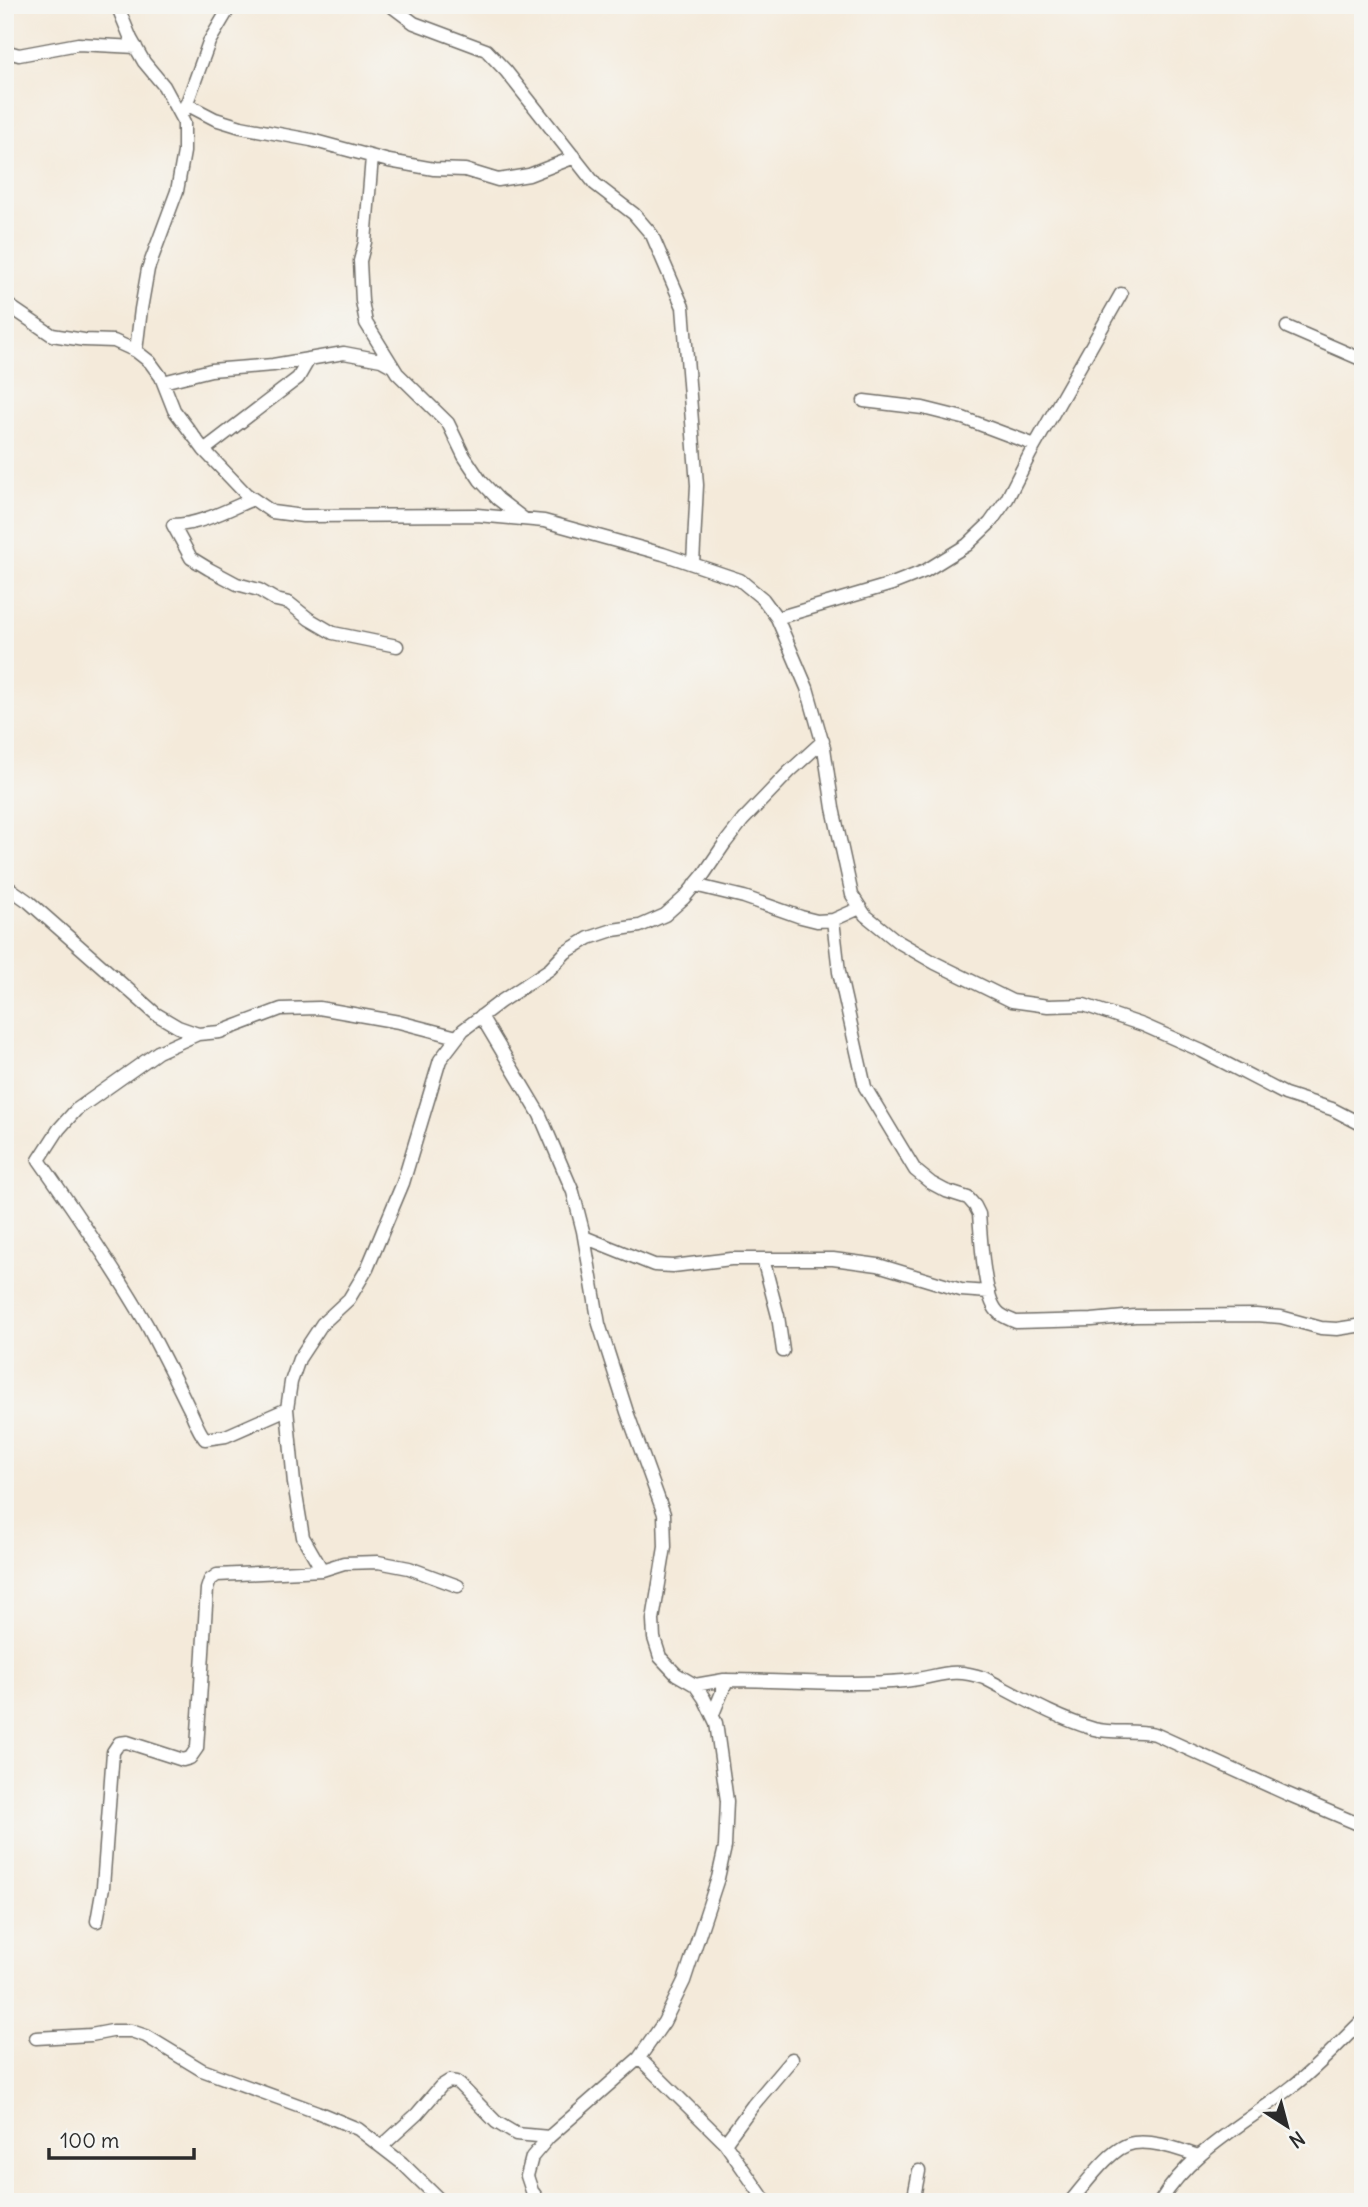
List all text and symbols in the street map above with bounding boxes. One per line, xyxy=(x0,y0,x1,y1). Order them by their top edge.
north arrow xyxy=(1252,2092,1322,2162)
scale bar xyxy=(49,2116,194,2160)
text: N xyxy=(1285,2126,1309,2153)
text: 100 m xyxy=(60,2127,119,2154)

